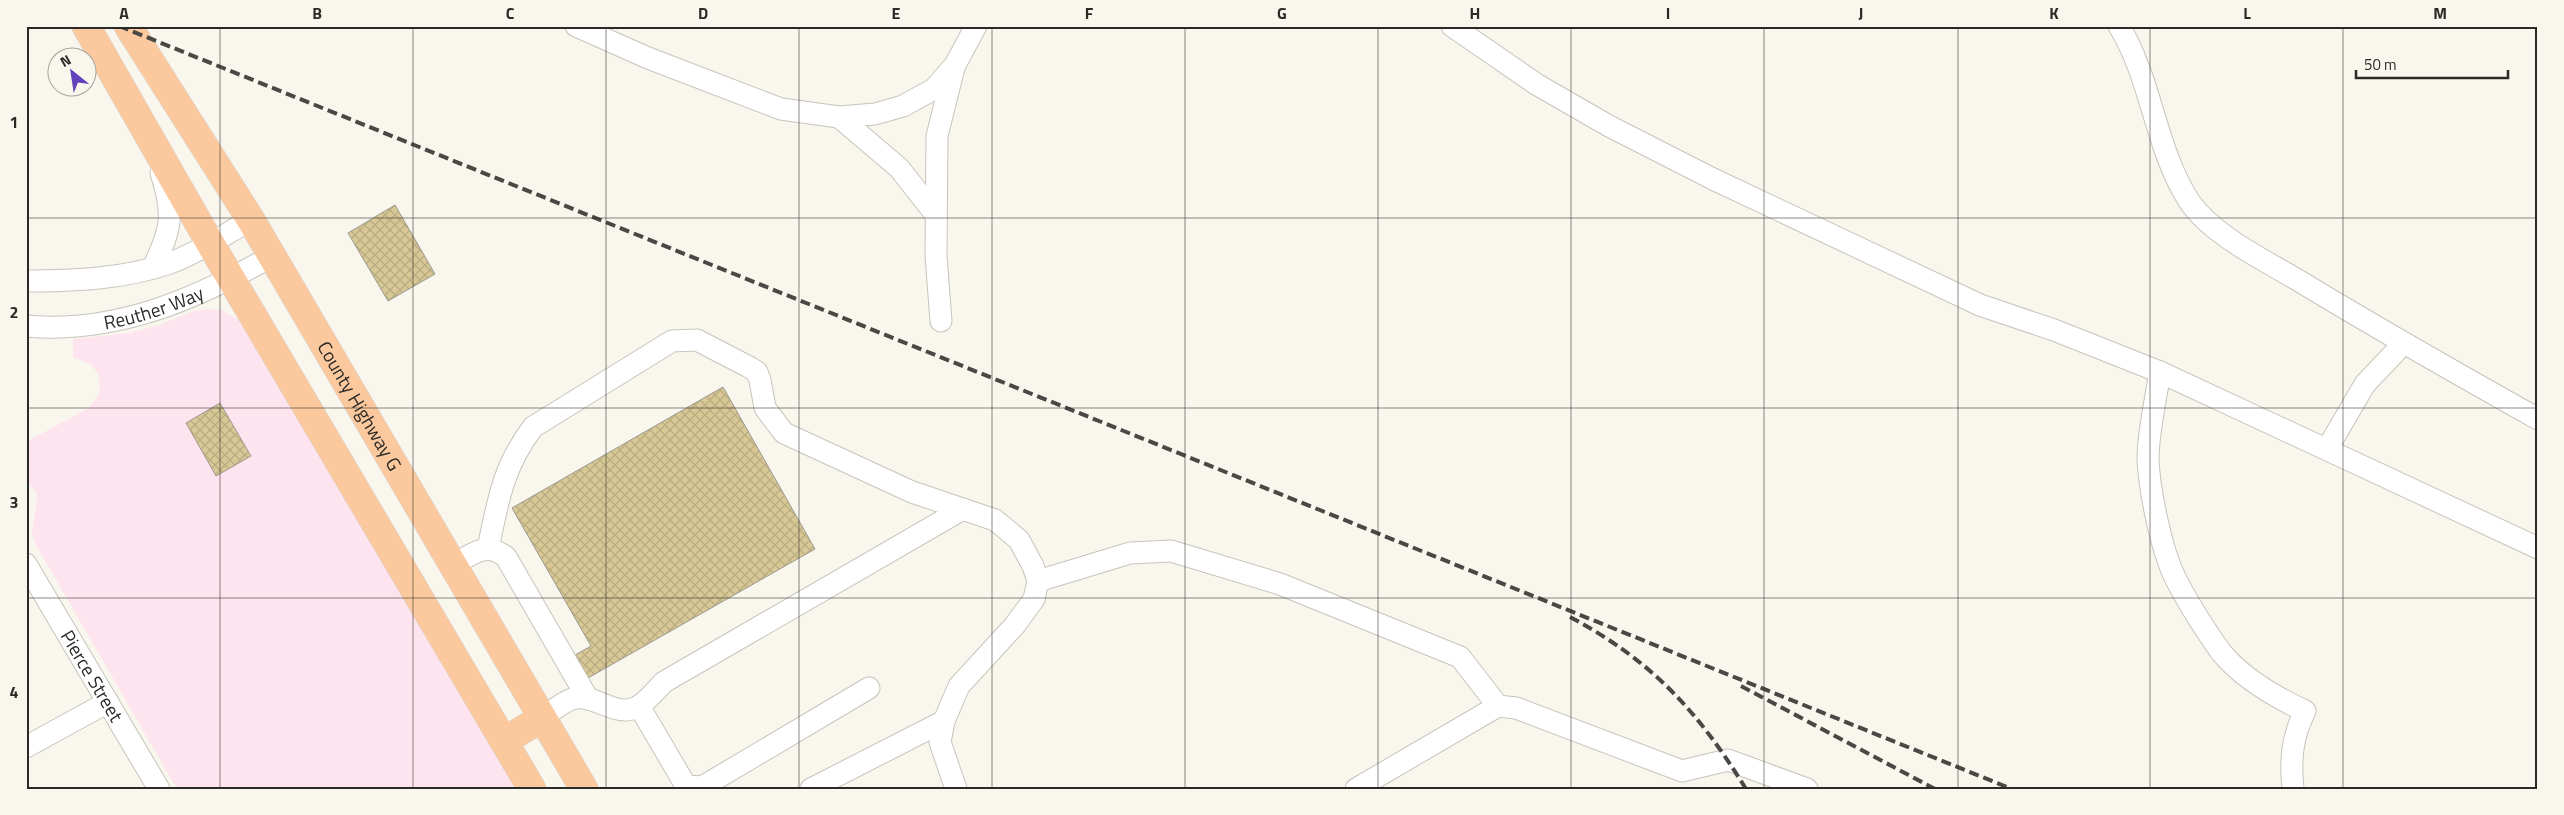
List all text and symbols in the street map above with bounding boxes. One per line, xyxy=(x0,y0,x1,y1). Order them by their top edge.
text: A xyxy=(119,1,129,25)
text: B xyxy=(312,1,322,25)
text: C xyxy=(506,1,515,25)
text: D xyxy=(698,1,708,25)
text: E xyxy=(892,1,901,25)
text: F xyxy=(1085,1,1094,25)
text: G xyxy=(1277,1,1287,25)
text: H xyxy=(1470,1,1480,25)
text: I xyxy=(1666,1,1670,25)
text: J xyxy=(1859,1,1863,25)
text: K xyxy=(2049,1,2059,25)
text: L xyxy=(2243,1,2251,25)
text: M xyxy=(2433,1,2447,25)
north arrow xyxy=(48,48,98,98)
scale bar xyxy=(2356,48,2509,80)
text: N xyxy=(56,49,75,72)
text: 50 m xyxy=(2364,53,2397,76)
text: 1 xyxy=(10,110,18,134)
street label: Reuther Way xyxy=(101,278,208,336)
text: 2 xyxy=(10,300,18,324)
street label: County Highway G xyxy=(311,335,410,476)
text: 3 xyxy=(10,490,18,514)
street label: Pierce Street xyxy=(54,624,131,727)
text: 4 xyxy=(10,680,19,704)

